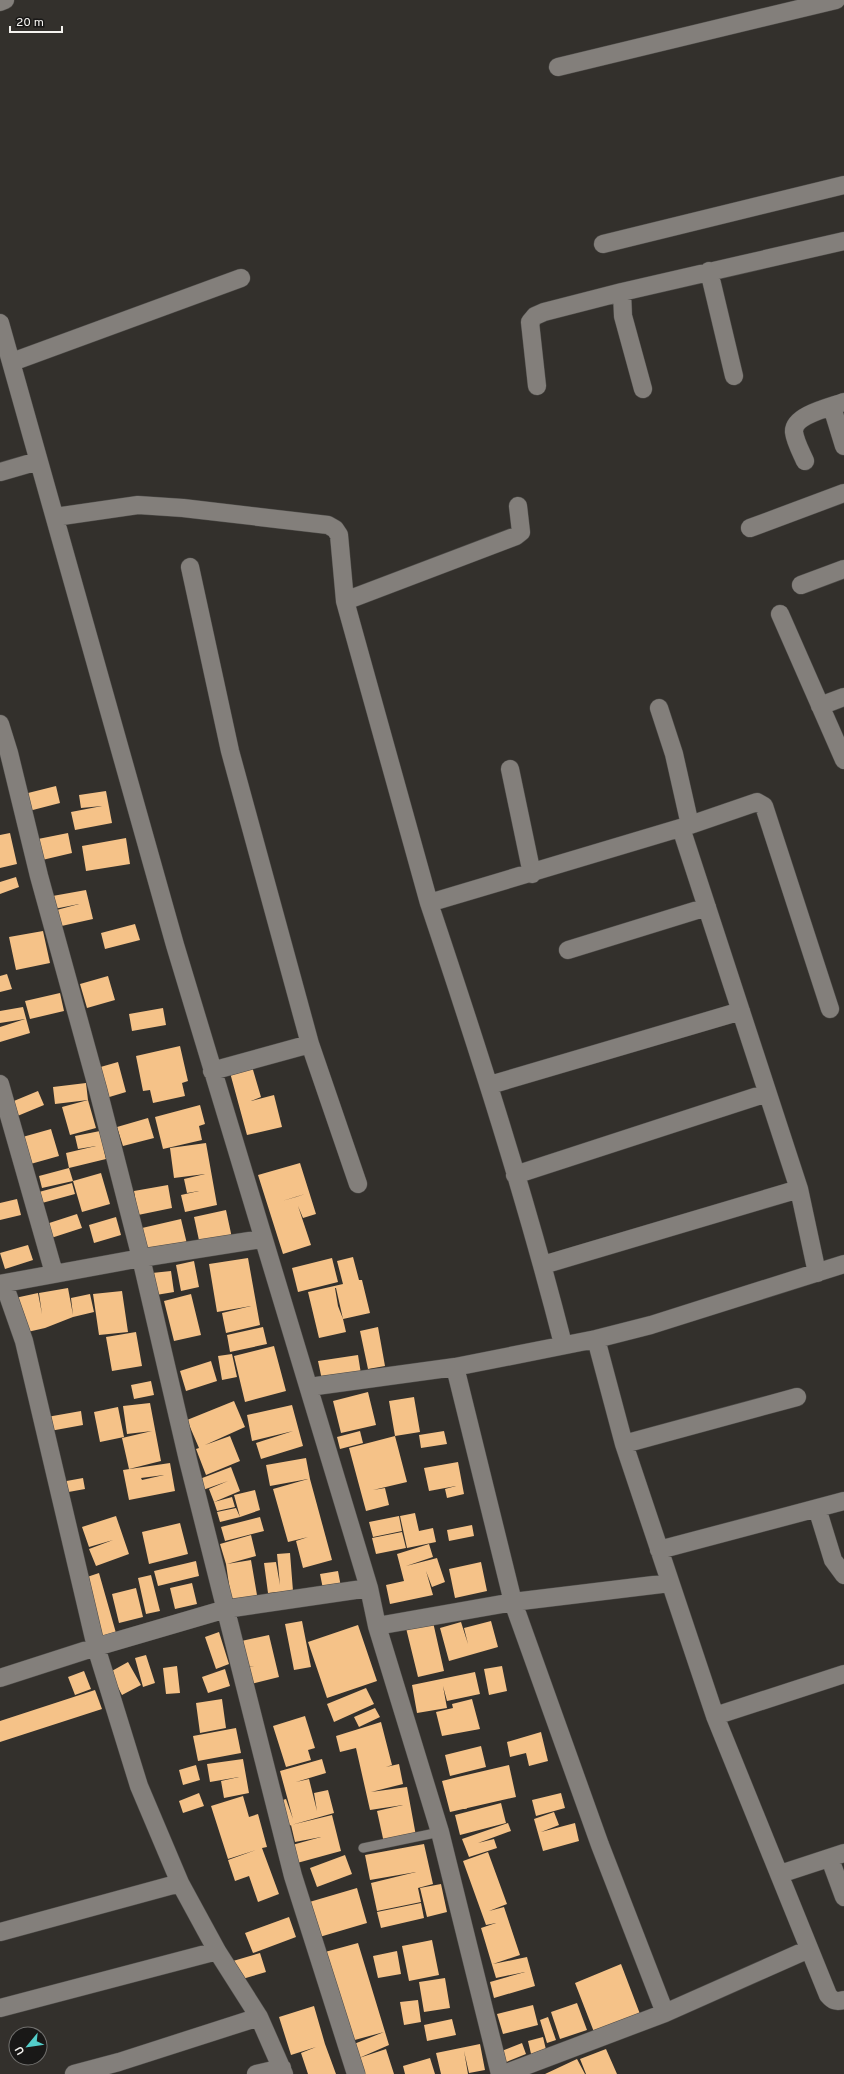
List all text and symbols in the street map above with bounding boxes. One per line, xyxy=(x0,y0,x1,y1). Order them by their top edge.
scale bar xyxy=(10,8,62,34)
text: 20 m xyxy=(16,15,44,31)
north arrow xyxy=(8,2026,48,2066)
text: U xyxy=(12,2044,28,2057)

